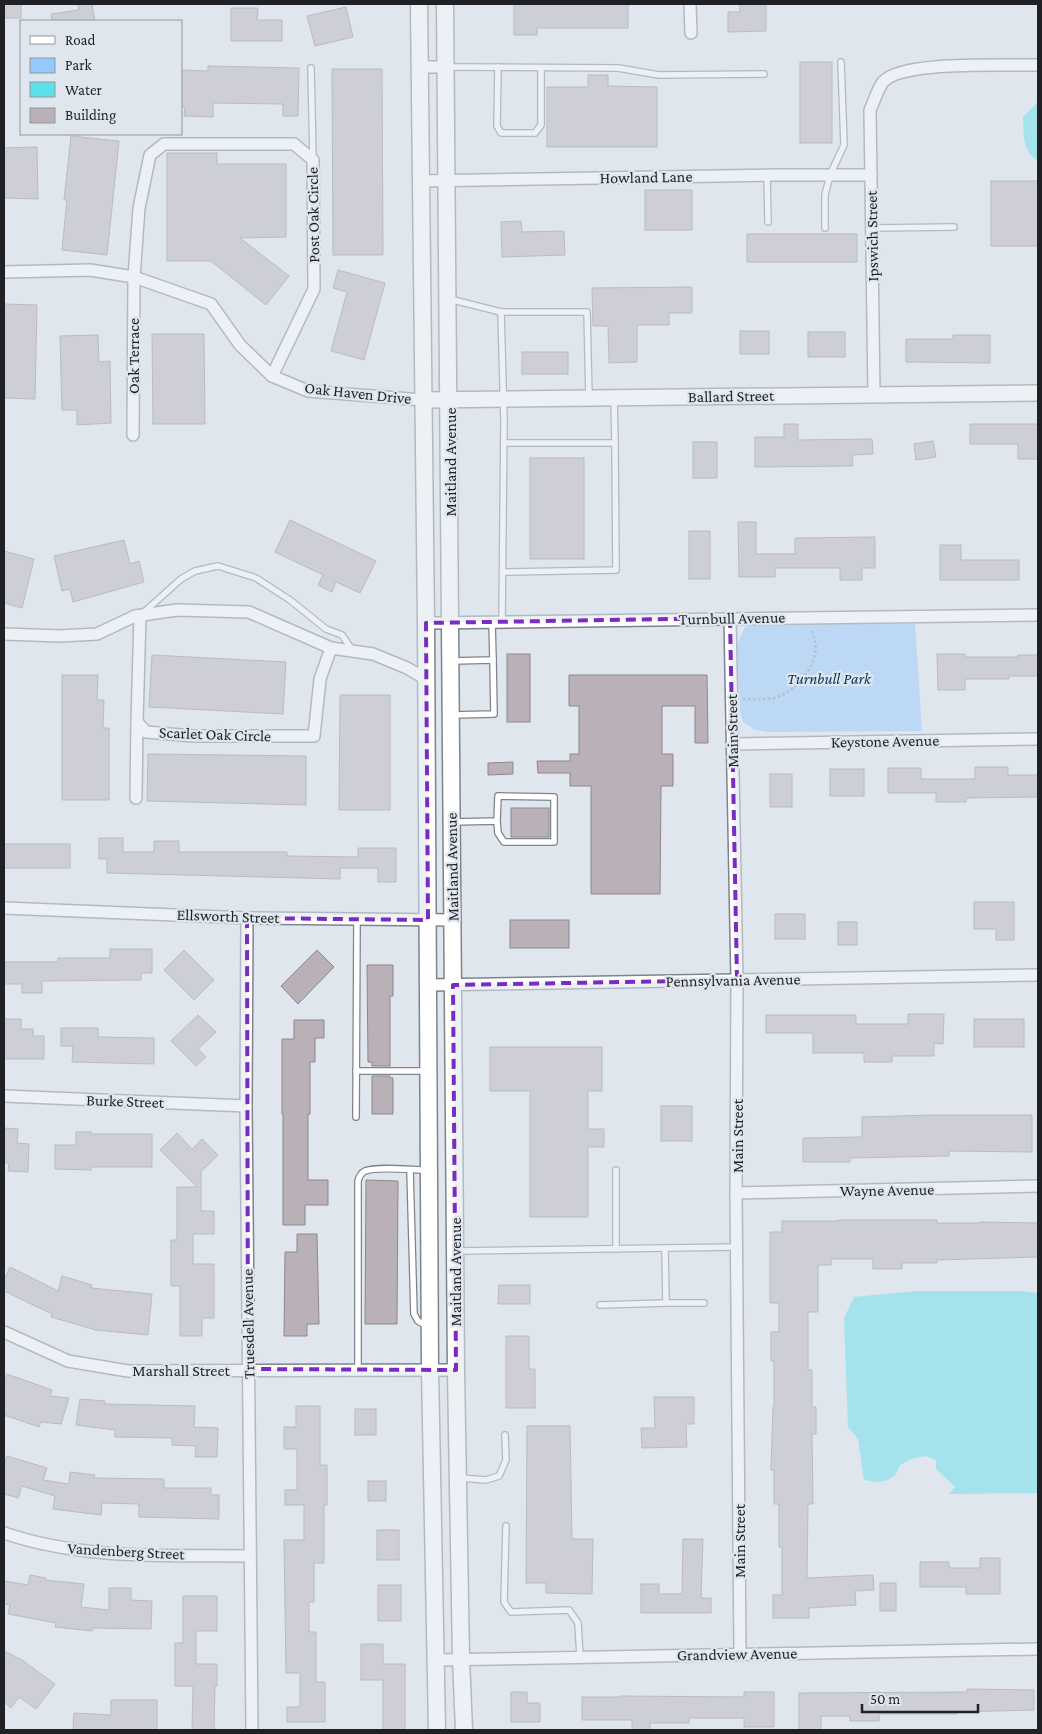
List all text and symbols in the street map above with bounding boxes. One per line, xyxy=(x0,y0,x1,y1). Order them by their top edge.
legend xyxy=(20,20,182,135)
text: Road xyxy=(65,32,96,48)
text: Park xyxy=(65,57,92,73)
text: Water xyxy=(65,82,102,98)
text: Building xyxy=(65,107,116,124)
street label: Post Oak Circle xyxy=(304,167,322,263)
street label: Howland Lane xyxy=(599,168,693,186)
street label: Ipswich Street xyxy=(863,190,882,282)
street label: Oak Terrace xyxy=(125,318,142,394)
street label: Oak Haven Drive xyxy=(304,379,412,407)
street label: Ballard Street xyxy=(688,387,775,405)
street label: Maitland Avenue xyxy=(442,408,459,516)
street label: Turnbull Avenue xyxy=(679,609,785,627)
park label: Turnbull Park xyxy=(787,670,872,687)
street label: Main Street xyxy=(723,693,741,768)
street label: Scarlet Oak Circle xyxy=(159,724,271,744)
street label: Keystone Avenue xyxy=(831,732,939,751)
street label: Maitland Avenue xyxy=(443,812,461,922)
street label: Ellsworth Street xyxy=(176,906,280,926)
street label: Pennsylvania Avenue xyxy=(666,970,801,991)
street label: Burke Street xyxy=(86,1091,165,1111)
street label: Main Street xyxy=(729,1098,746,1173)
street label: Wayne Avenue xyxy=(840,1181,934,1200)
street label: Maitland Avenue xyxy=(447,1218,464,1326)
street label: Truesdell Avenue xyxy=(239,1269,257,1379)
street label: Marshall Street xyxy=(132,1362,230,1379)
street label: Main Street xyxy=(731,1503,748,1578)
street label: Vandenberg Street xyxy=(67,1539,186,1564)
street label: Grandview Avenue xyxy=(677,1644,797,1664)
scale bar xyxy=(862,1682,978,1714)
text: 50 m xyxy=(870,1691,900,1707)

